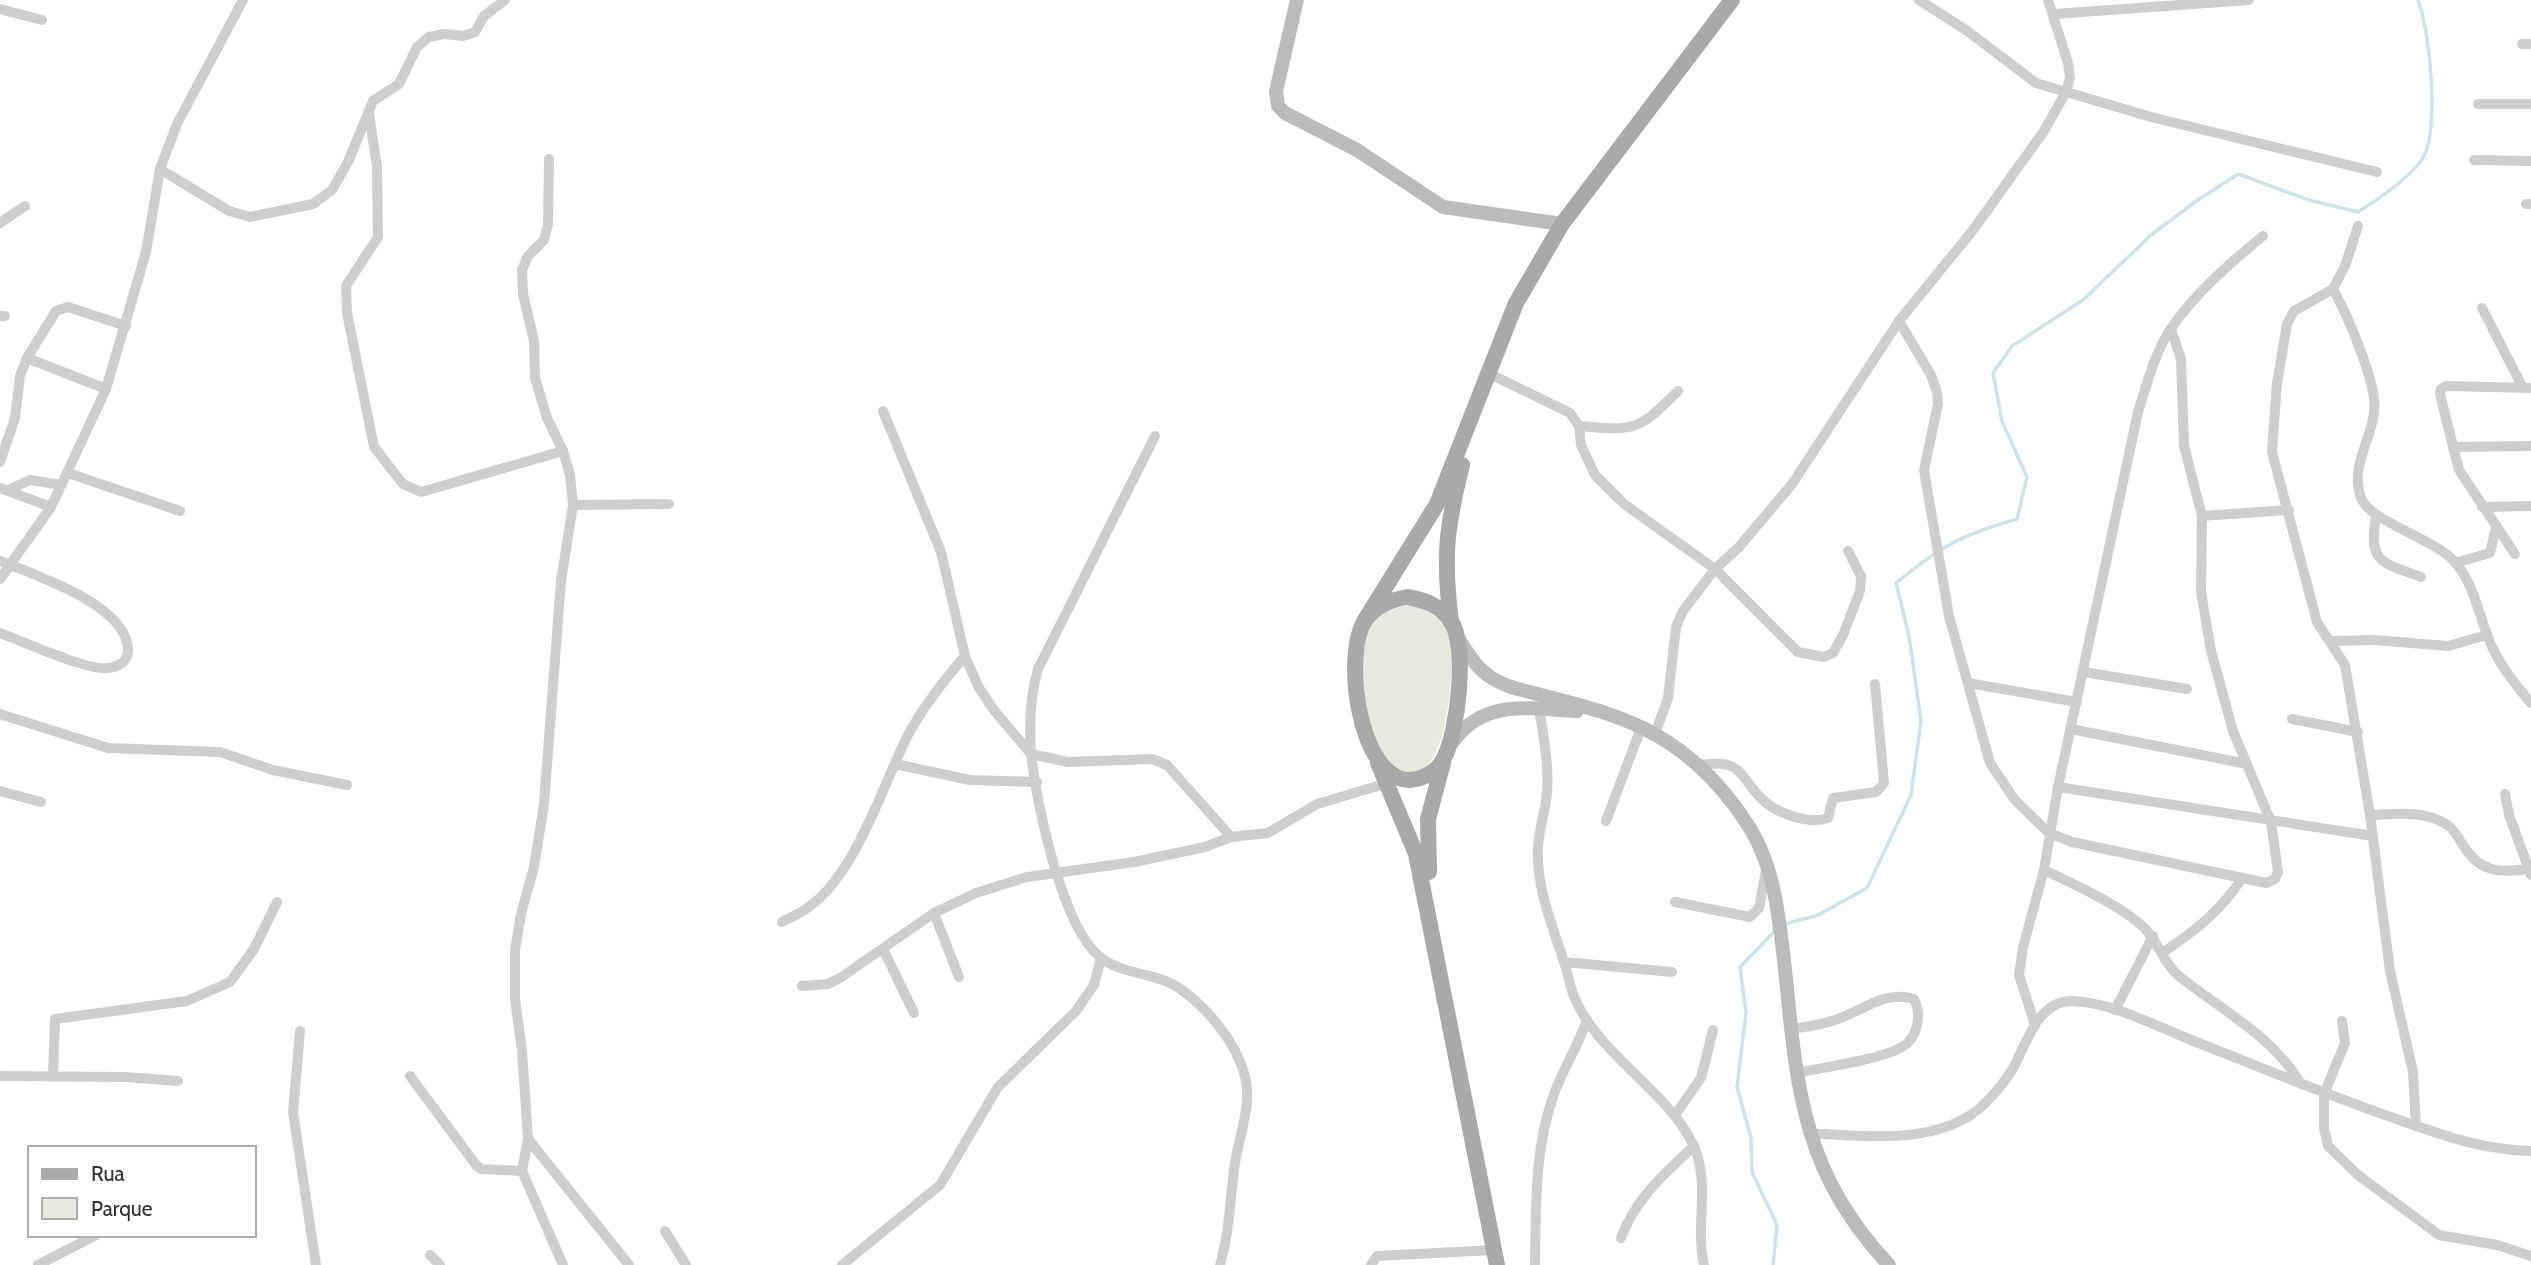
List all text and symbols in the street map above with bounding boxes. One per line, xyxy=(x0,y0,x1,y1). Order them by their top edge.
legend xyxy=(28,1146,256,1237)
text: Rua xyxy=(91,1161,125,1186)
text: Parque xyxy=(91,1196,153,1221)

